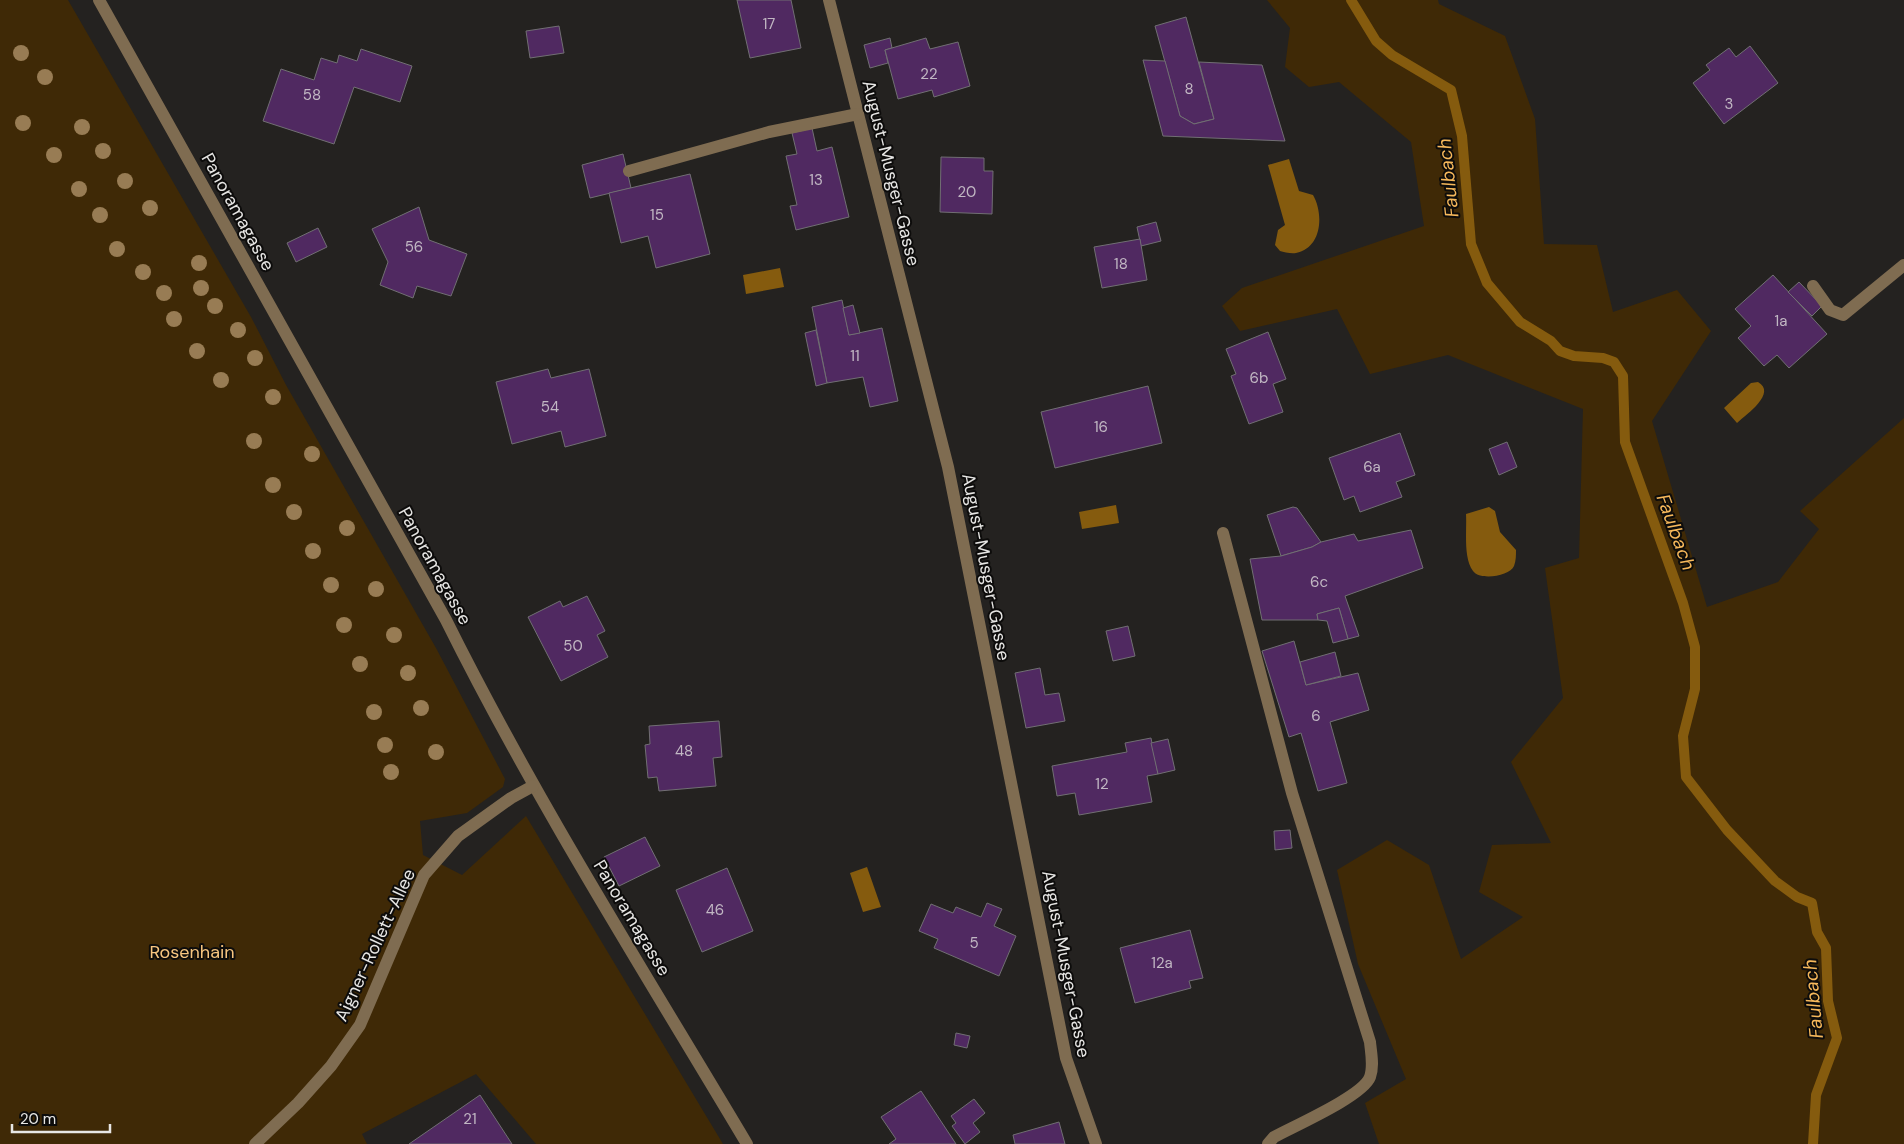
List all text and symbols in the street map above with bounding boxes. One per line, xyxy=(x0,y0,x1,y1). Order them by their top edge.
house number: 17 xyxy=(763,14,775,34)
house number: 22 xyxy=(920,64,938,84)
street label: August-Musger-Gasse xyxy=(856,78,926,268)
house number: 8 xyxy=(1184,79,1194,99)
house number: 58 xyxy=(303,85,321,105)
house number: 3 xyxy=(1725,94,1733,114)
water label: Faulbach xyxy=(1431,137,1465,219)
street label: Panoramagasse xyxy=(196,149,280,275)
house number: 13 xyxy=(809,170,823,190)
house number: 20 xyxy=(958,182,976,202)
house number: 15 xyxy=(650,205,664,225)
house number: 56 xyxy=(405,237,423,257)
house number: 18 xyxy=(1114,254,1128,274)
house number: 1a xyxy=(1775,311,1787,331)
house number: 11 xyxy=(850,346,860,366)
house number: 6b xyxy=(1250,368,1268,388)
house number: 54 xyxy=(541,397,559,417)
house number: 16 xyxy=(1094,417,1108,437)
house number: 6a xyxy=(1363,457,1381,477)
street label: August-Musger-Gasse xyxy=(956,471,1016,663)
water label: Faulbach xyxy=(1651,490,1701,574)
street label: Panoramagasse xyxy=(393,503,477,629)
house number: 6c xyxy=(1310,572,1328,592)
house number: 50 xyxy=(563,636,583,656)
house number: 6 xyxy=(1311,706,1321,726)
house number: 48 xyxy=(675,741,693,761)
house number: 12 xyxy=(1095,774,1109,794)
street label: Panoramagasse xyxy=(588,856,676,980)
street label: Aigner-Rollett-Allee xyxy=(329,865,421,1025)
street label: August-Musger-Gasse xyxy=(1036,868,1096,1060)
house number: 46 xyxy=(706,900,724,920)
house number: 5 xyxy=(969,933,979,953)
park label: Rosenhain xyxy=(149,940,235,964)
house number: 12a xyxy=(1151,953,1173,973)
water label: Faulbach xyxy=(1797,958,1829,1040)
scale bar xyxy=(12,1102,110,1134)
text: 20 m xyxy=(20,1109,56,1129)
house number: 21 xyxy=(463,1109,477,1129)

